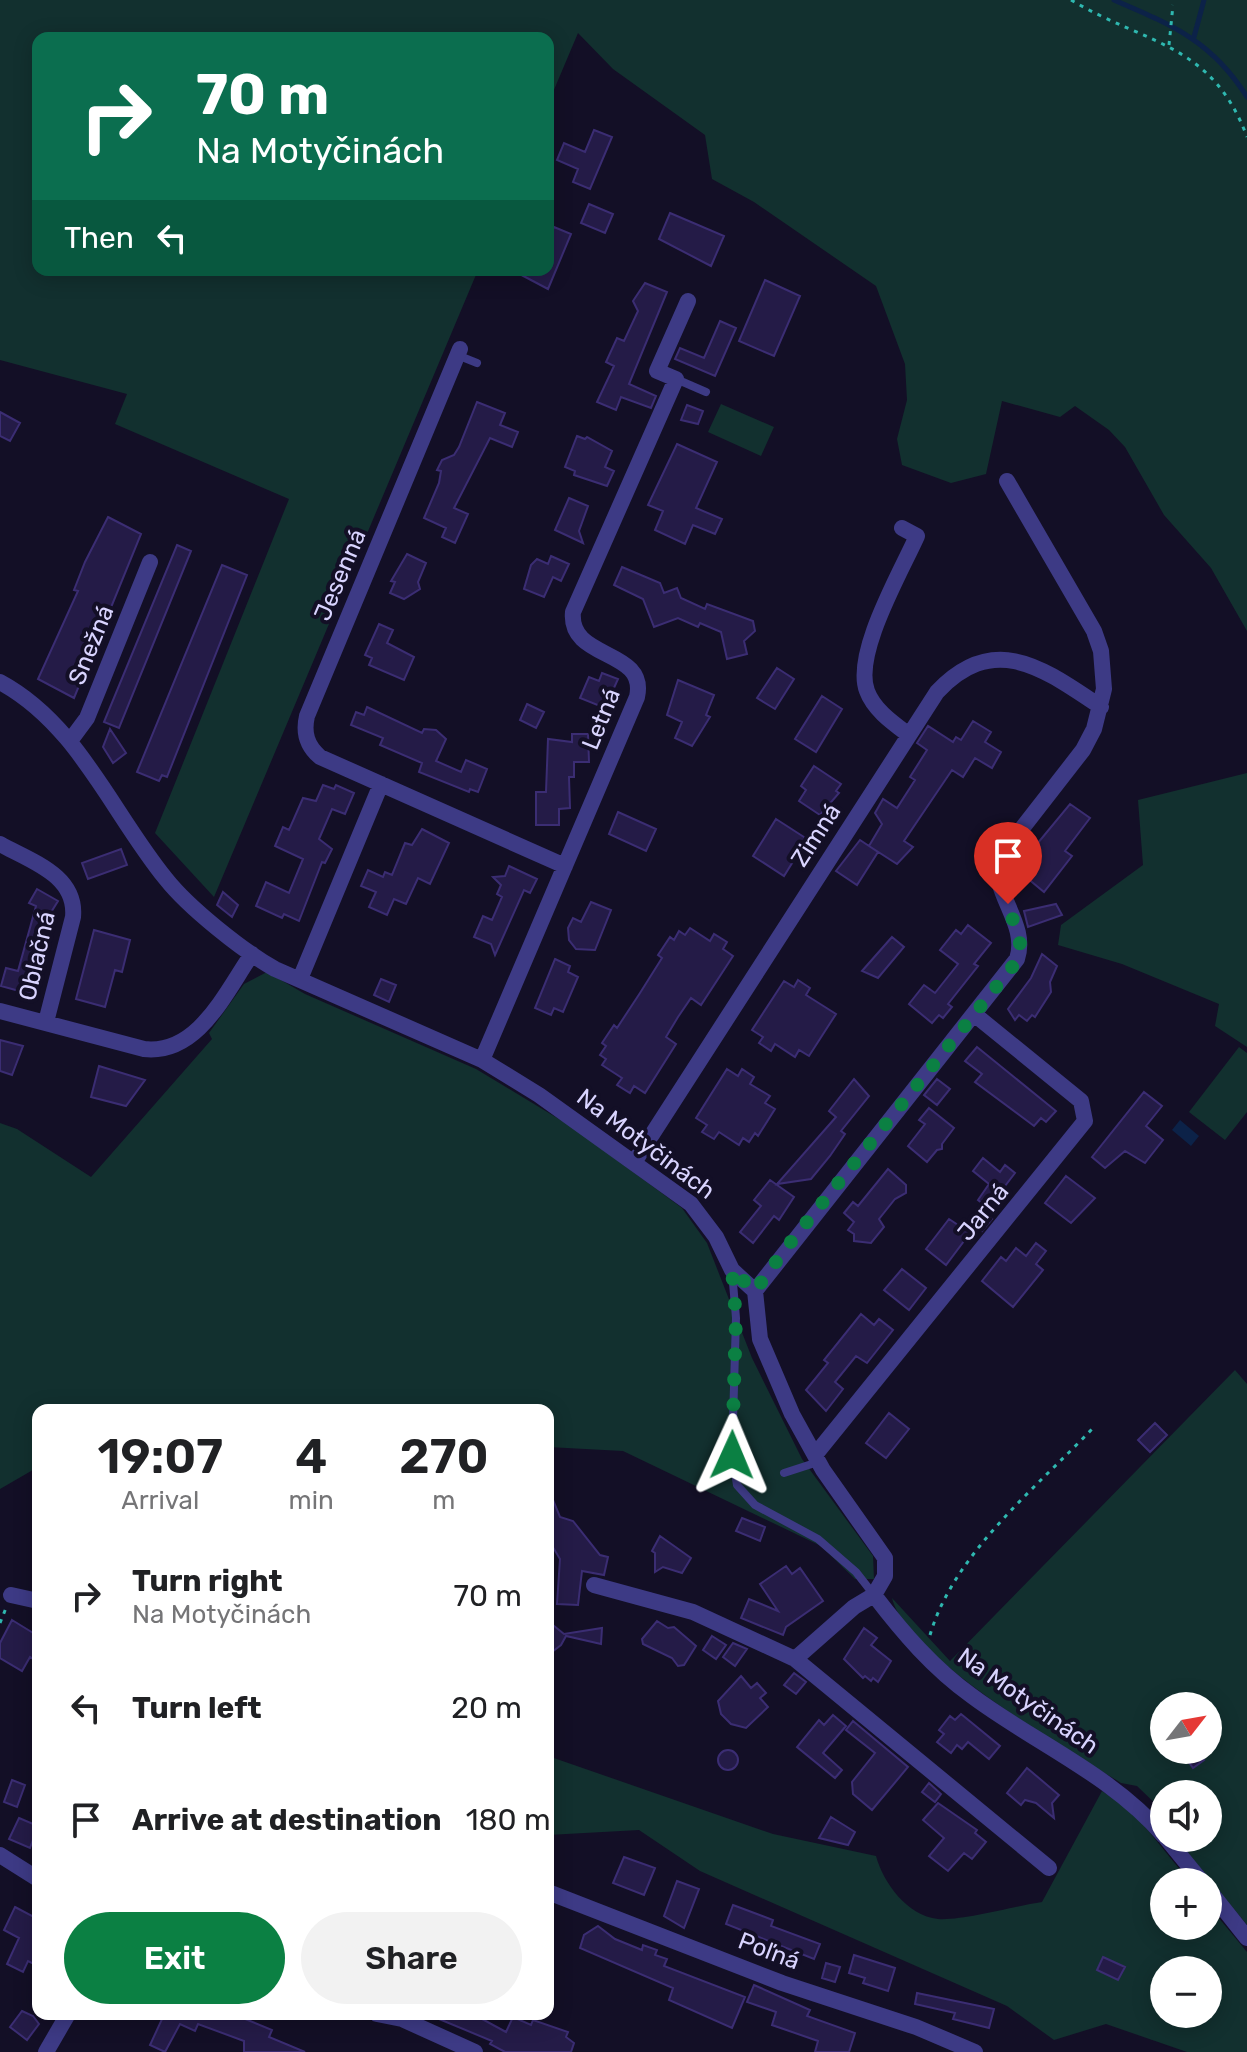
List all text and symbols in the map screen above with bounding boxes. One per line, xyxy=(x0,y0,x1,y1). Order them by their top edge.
text: 70 m xyxy=(196,62,329,128)
icon: right xyxy=(64,64,168,168)
text: Na Motyčinách xyxy=(196,129,444,172)
icon: left xyxy=(150,216,194,260)
text: Then xyxy=(64,220,134,256)
street label: Jesenná xyxy=(308,525,372,625)
street label: Snežná xyxy=(62,601,120,689)
street label: Letná xyxy=(576,684,626,754)
street label: Zimná xyxy=(785,798,847,872)
pin xyxy=(974,822,1042,904)
icon: arrive xyxy=(986,834,1030,878)
street label: Oblačná xyxy=(13,909,61,1003)
street label: Na Motyčinách xyxy=(572,1083,720,1205)
street label: Jarná xyxy=(952,1178,1014,1246)
position arrow xyxy=(690,1413,774,1497)
text: 19:07 xyxy=(97,1428,223,1485)
text: 4 xyxy=(295,1428,327,1485)
text: 270 xyxy=(399,1428,488,1485)
text: Arrival xyxy=(121,1485,199,1516)
text: min xyxy=(289,1485,334,1516)
text: m xyxy=(432,1485,455,1516)
text: Turn right xyxy=(132,1563,283,1599)
icon: right xyxy=(64,1574,108,1618)
text: 70 m xyxy=(454,1578,522,1614)
text: Na Motyčinách xyxy=(132,1599,311,1630)
street label: Na Motyčinách xyxy=(952,1642,1104,1760)
icon: left xyxy=(64,1686,108,1730)
text: Turn left xyxy=(132,1690,262,1726)
text: 20 m xyxy=(451,1690,522,1726)
north arrow xyxy=(1150,1692,1222,1764)
map controls xyxy=(1150,1692,1222,2028)
button: sound xyxy=(1150,1780,1222,1852)
icon: arrive xyxy=(64,1798,108,1842)
text: Arrive at destination xyxy=(132,1802,442,1838)
text: 180 m xyxy=(466,1802,551,1838)
button: + xyxy=(1150,1868,1222,1940)
button: Exit xyxy=(64,1912,285,2004)
button: Share xyxy=(301,1912,522,2004)
street label: Poľná xyxy=(734,1927,804,1975)
button: − xyxy=(1150,1956,1222,2028)

